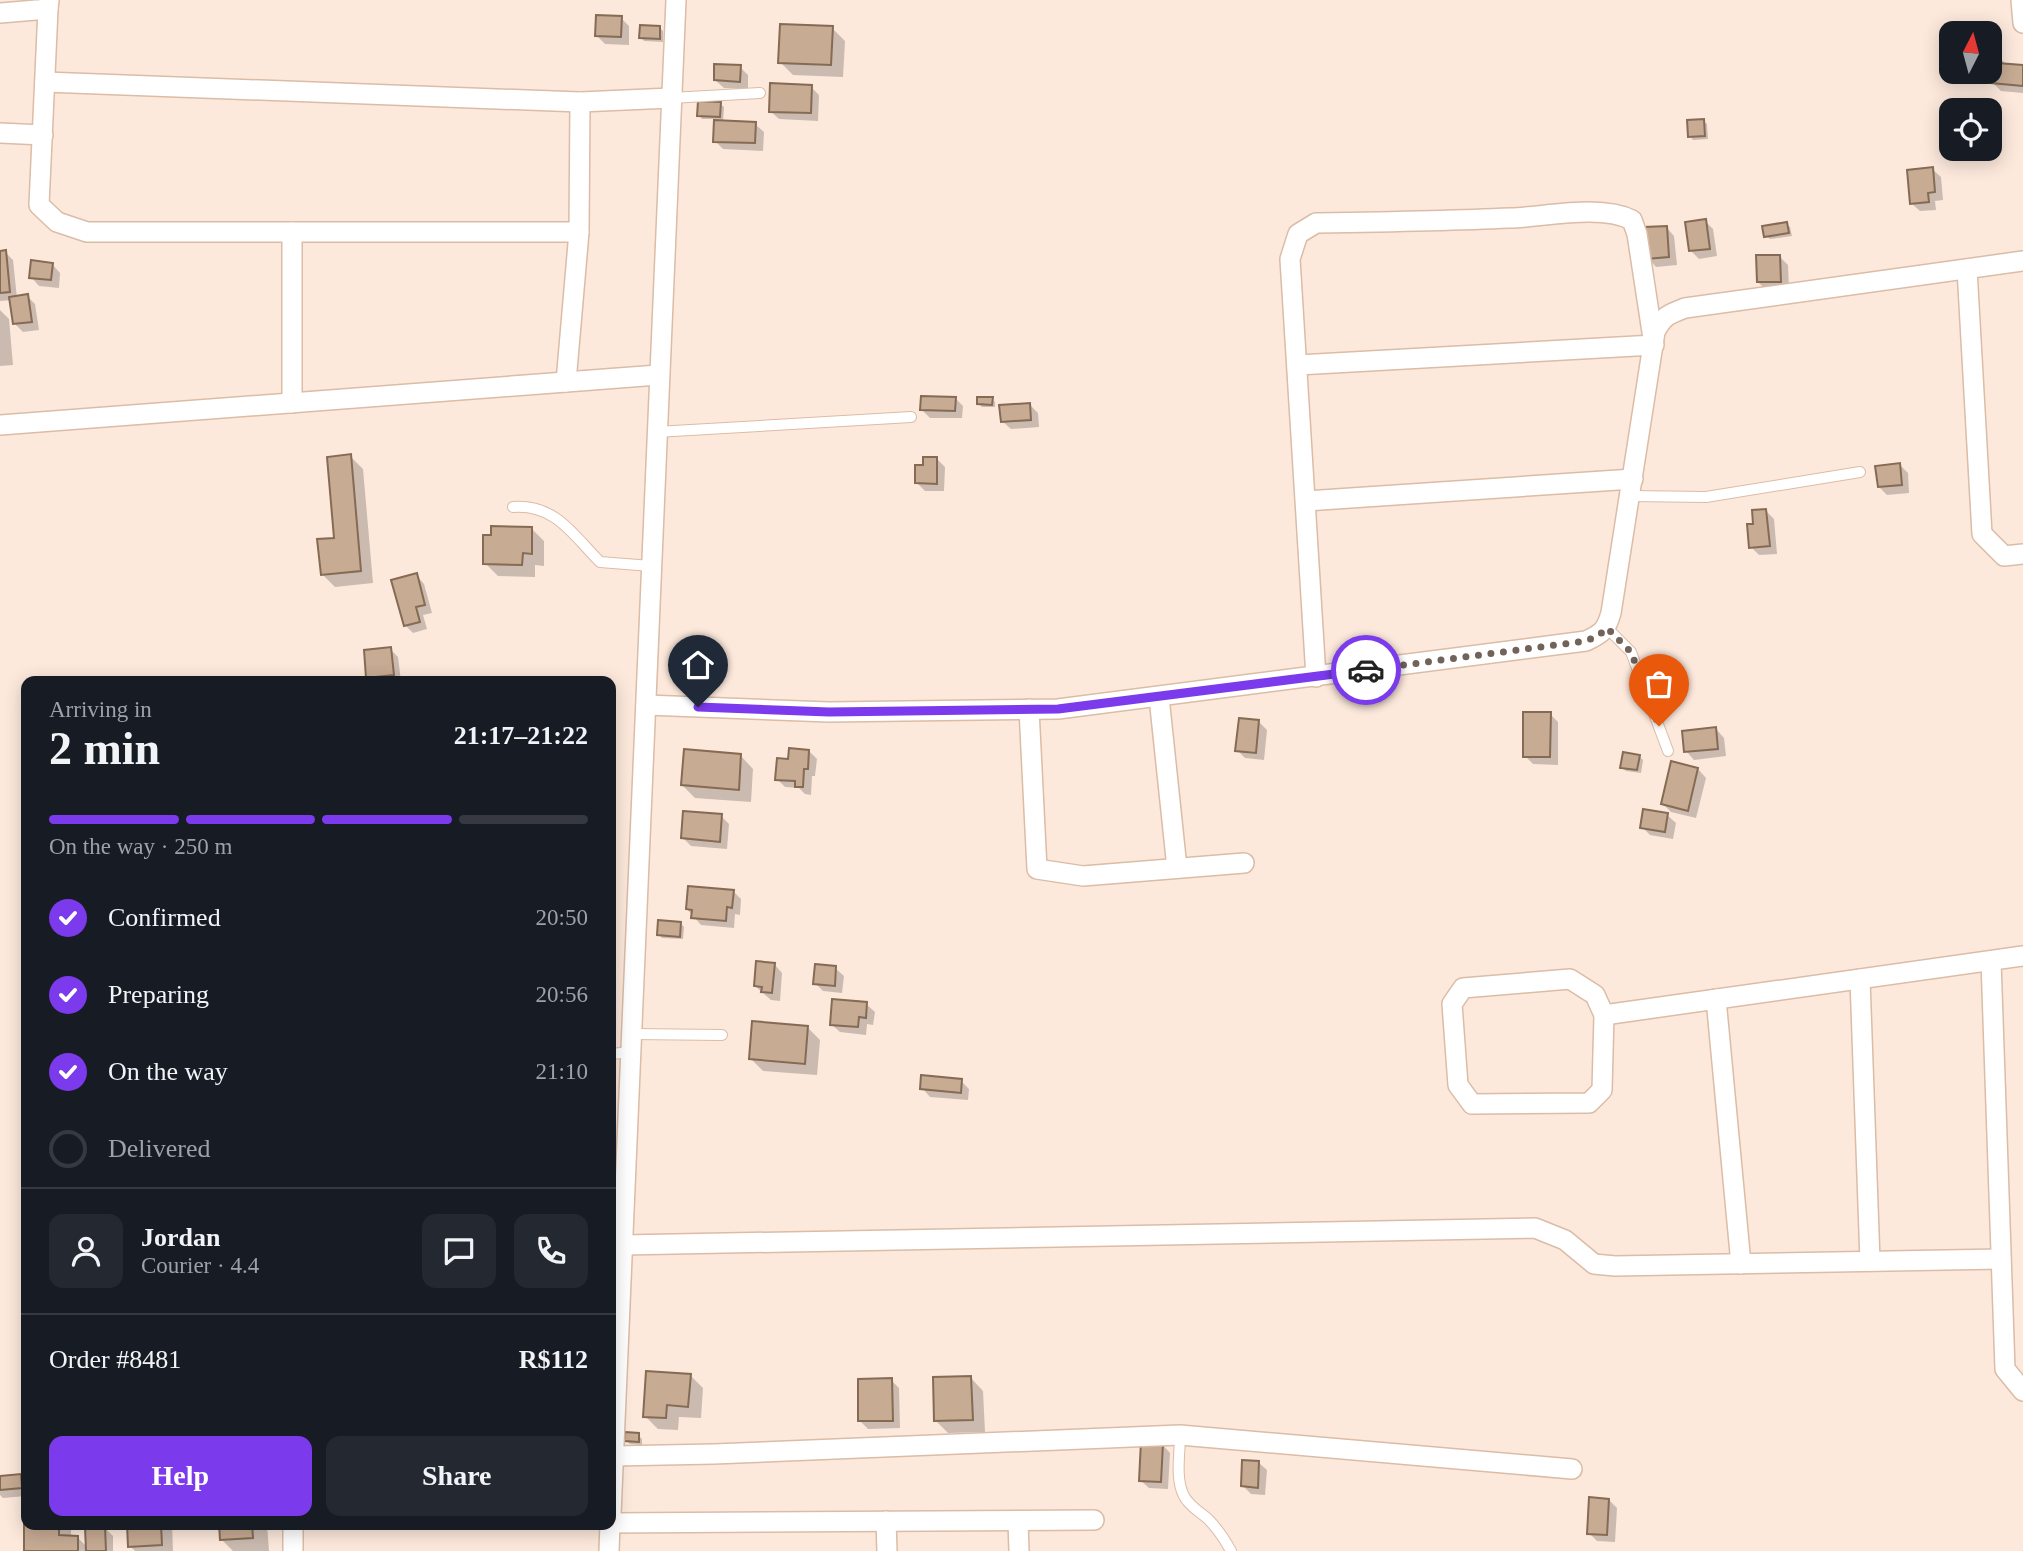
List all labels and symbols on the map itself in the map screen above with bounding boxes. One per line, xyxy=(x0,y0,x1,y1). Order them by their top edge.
north arrow xyxy=(1939,21,2002,84)
pin xyxy=(668,635,728,707)
courier xyxy=(1331,635,1401,705)
pin xyxy=(1629,654,1689,726)

